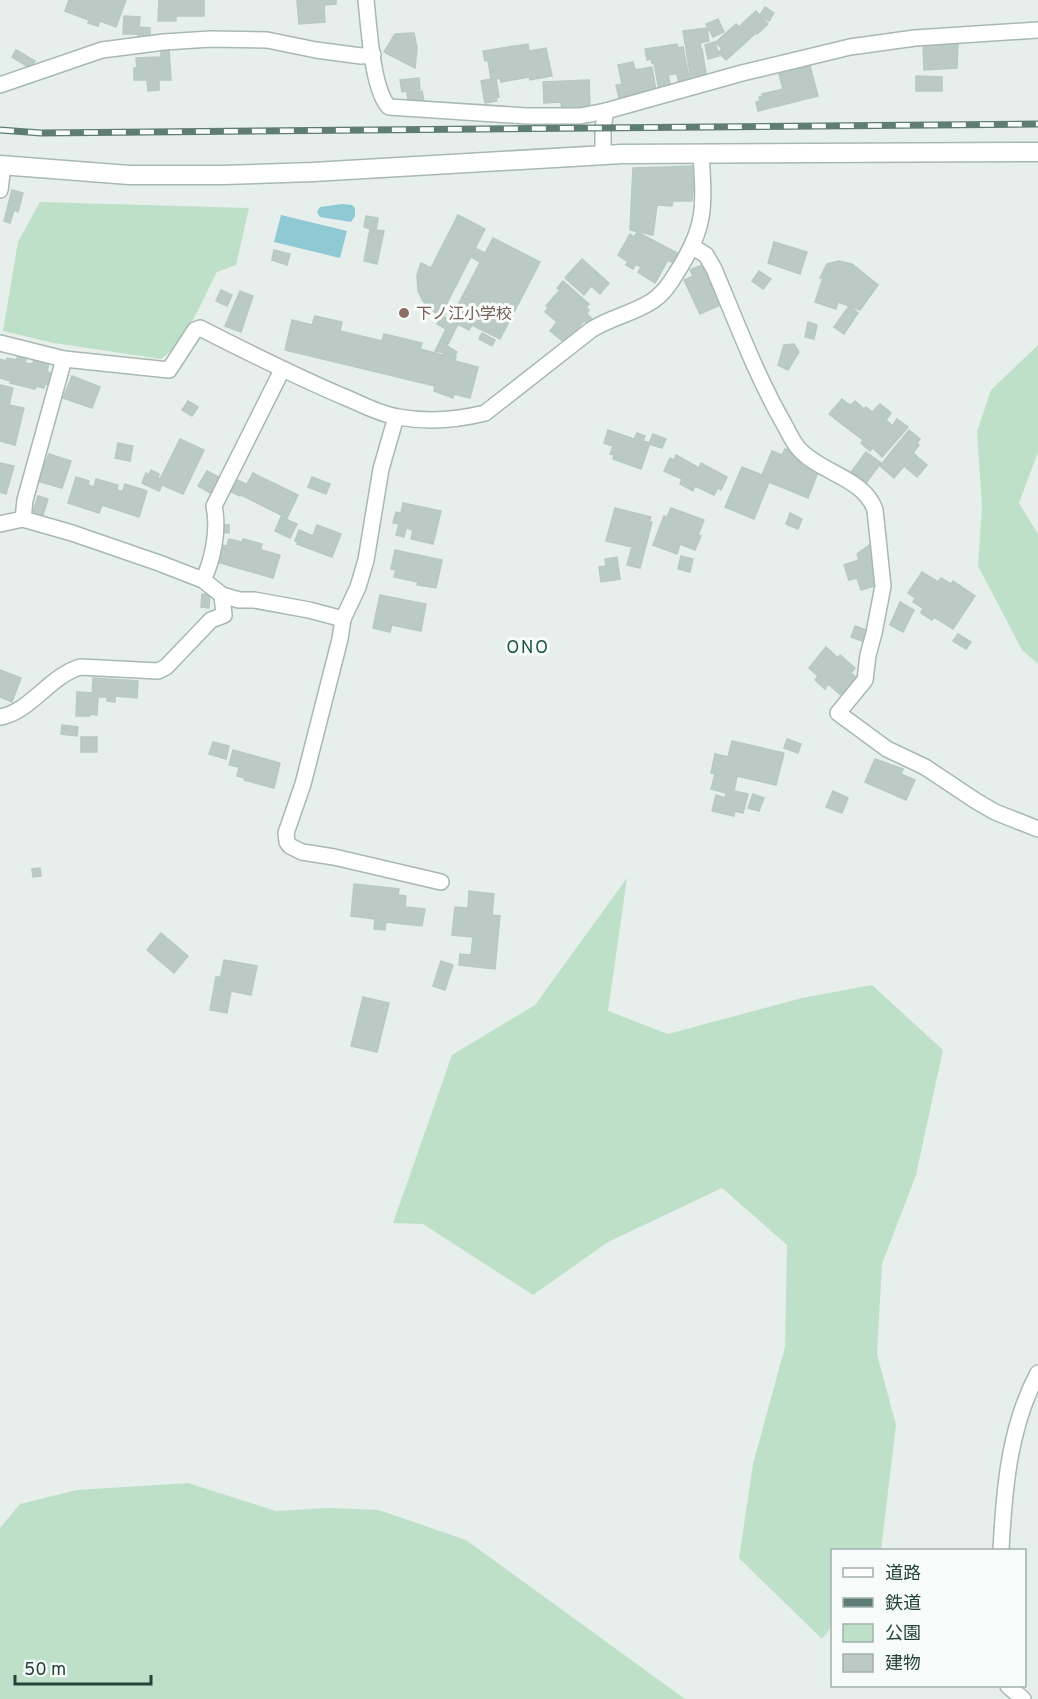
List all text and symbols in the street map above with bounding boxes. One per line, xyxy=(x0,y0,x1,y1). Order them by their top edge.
place label: 下ノ江小学校 xyxy=(416,305,512,325)
marker: 下ノ江小学校 xyxy=(397,306,411,320)
district label: ONO xyxy=(506,637,550,660)
legend xyxy=(831,1549,1026,1687)
text: 道路 xyxy=(885,1563,921,1586)
text: 鉄道 xyxy=(885,1593,921,1616)
text: 公園 xyxy=(885,1623,921,1646)
scale bar xyxy=(15,1648,152,1686)
text: 建物 xyxy=(885,1653,921,1676)
text: 50 m xyxy=(24,1659,66,1682)

